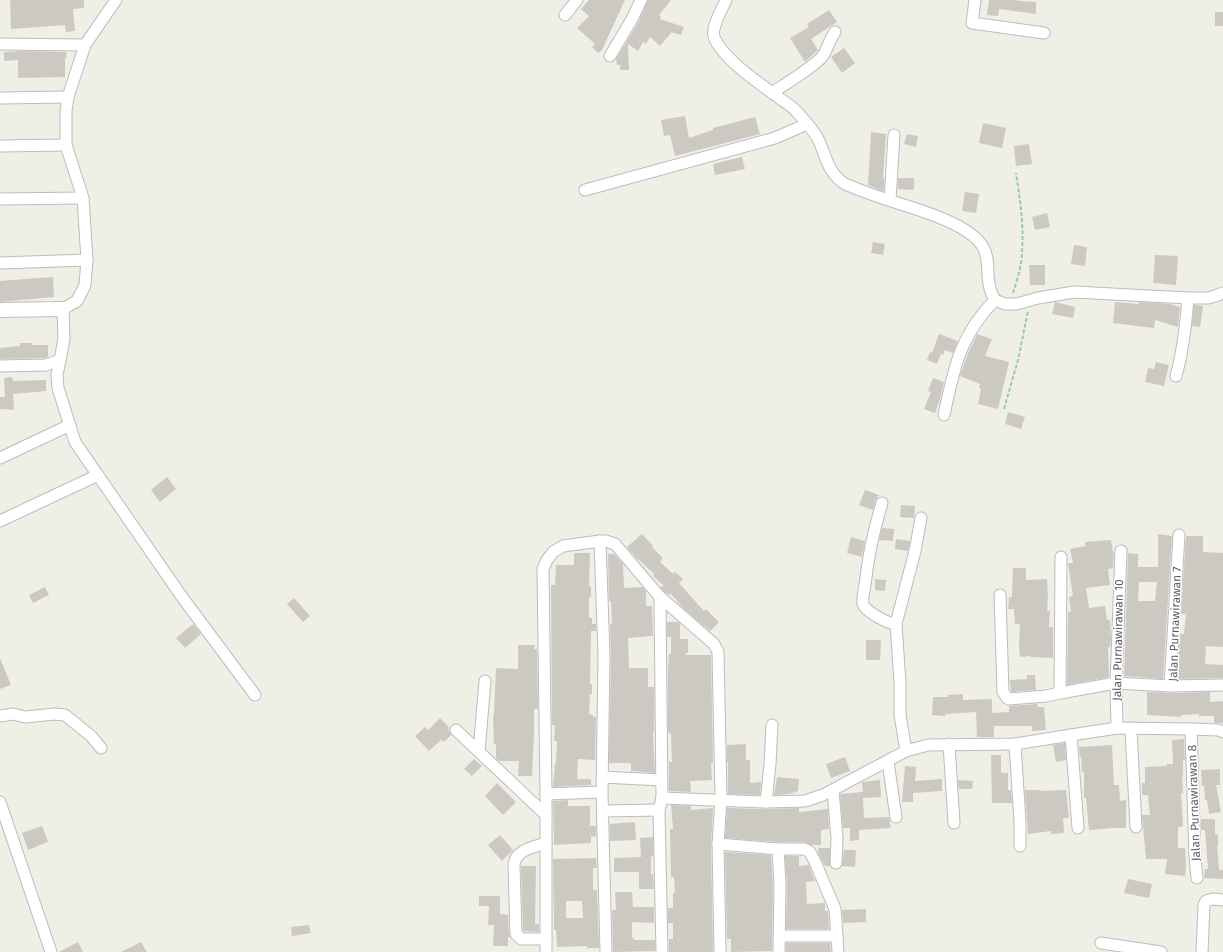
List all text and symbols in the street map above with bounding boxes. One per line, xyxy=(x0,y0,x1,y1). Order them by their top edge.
street label: Jalan Purnawirawan 7 xyxy=(1166,566,1184,682)
street label: Jalan Purnawirawan 10 xyxy=(1110,579,1126,701)
street label: Jalan Purnawirawan 8 xyxy=(1185,744,1203,861)

